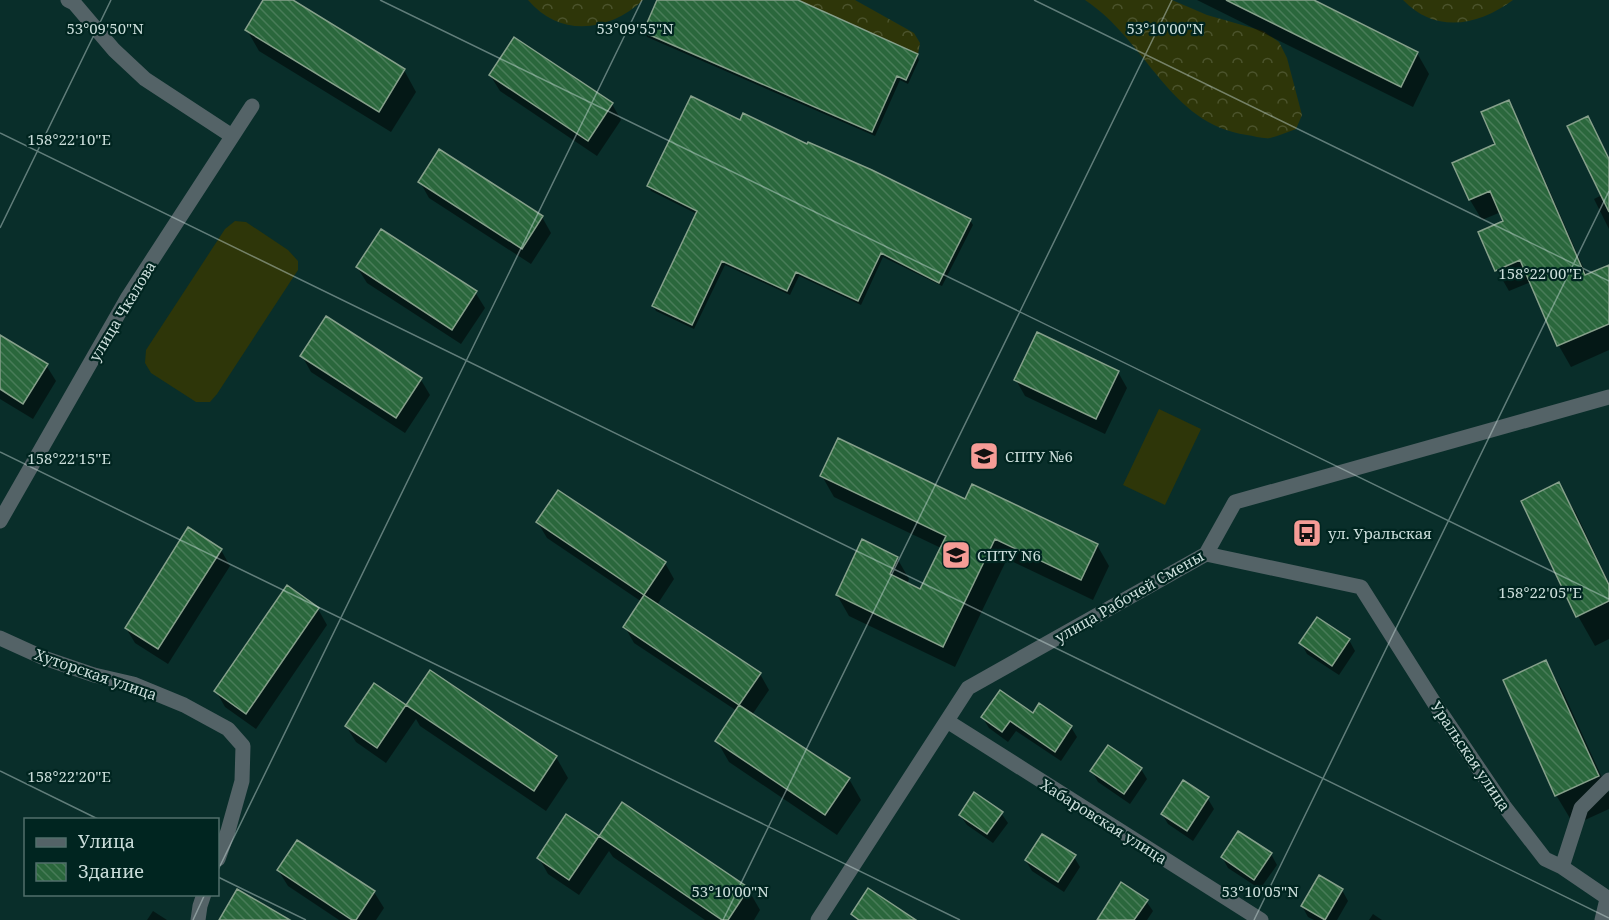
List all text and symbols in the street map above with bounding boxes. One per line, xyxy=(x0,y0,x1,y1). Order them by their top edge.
text: 53°09'50"N xyxy=(66,18,144,38)
text: 53°09'55"N xyxy=(596,18,674,38)
text: 53°10'00"N xyxy=(1126,18,1204,38)
text: 158°22'10"E xyxy=(27,129,111,149)
street label: улица Чкалова xyxy=(84,257,160,365)
text: 158°22'00"E xyxy=(1498,263,1582,283)
school or university icon: СПТУ №6 xyxy=(968,440,1000,472)
place label: СПТУ №6 xyxy=(1005,446,1073,466)
text: 158°22'15"E xyxy=(27,448,111,468)
bus stop icon: ул. Уральская xyxy=(1291,517,1323,549)
place label: ул. Уральская xyxy=(1328,523,1432,543)
school or university icon: СПТУ N6 xyxy=(940,539,972,571)
place label: СПТУ N6 xyxy=(977,545,1041,565)
street label: улица Рабочей Смены xyxy=(1051,545,1207,647)
text: 158°22'05"E xyxy=(1498,582,1582,602)
street label: Хуторская улица xyxy=(32,644,160,704)
street label: Уральская улица xyxy=(1427,697,1515,815)
text: 158°22'20"E xyxy=(27,766,111,786)
street label: Хабаровская улица xyxy=(1037,774,1171,868)
legend xyxy=(24,818,219,896)
text: Улица xyxy=(78,829,135,853)
text: Здание xyxy=(78,859,144,883)
text: 53°10'00"N xyxy=(691,881,769,901)
text: 53°10'05"N xyxy=(1221,881,1299,901)

